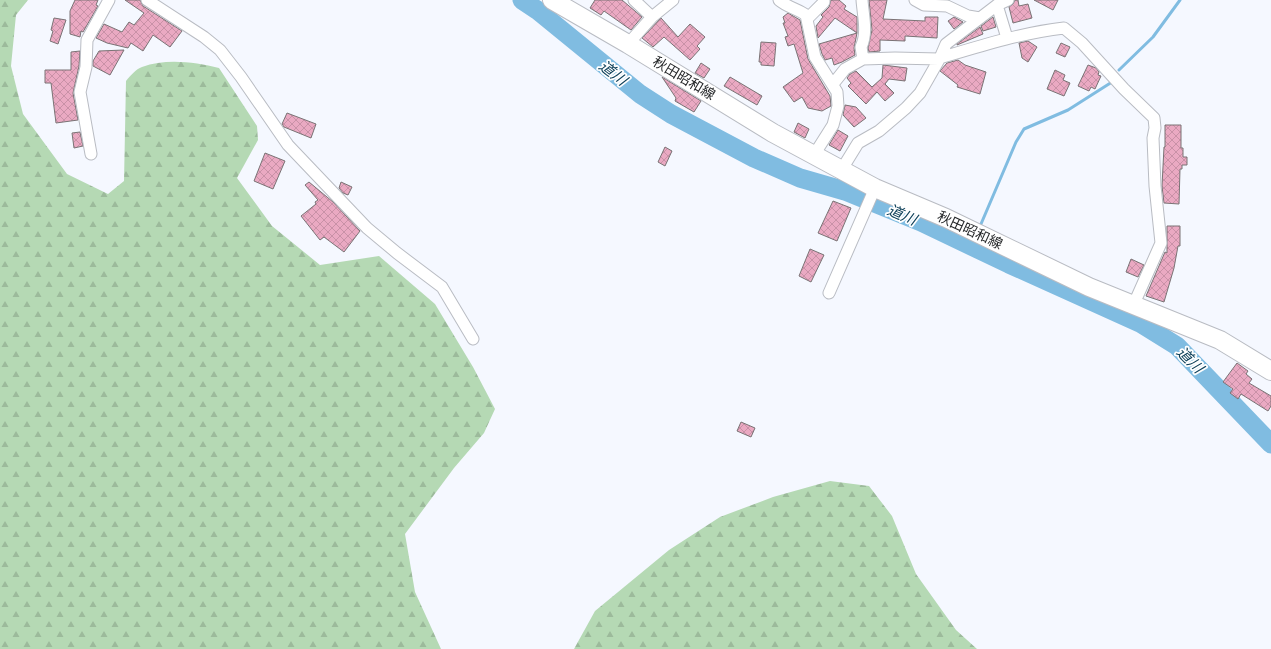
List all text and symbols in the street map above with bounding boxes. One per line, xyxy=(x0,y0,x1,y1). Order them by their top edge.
street label: 秋田昭和線 xyxy=(649,52,719,104)
water label: 道川 xyxy=(595,55,633,91)
water label: 道川 xyxy=(884,199,922,231)
street label: 秋田昭和線 xyxy=(934,207,1006,253)
water label: 道川 xyxy=(1172,342,1210,379)

